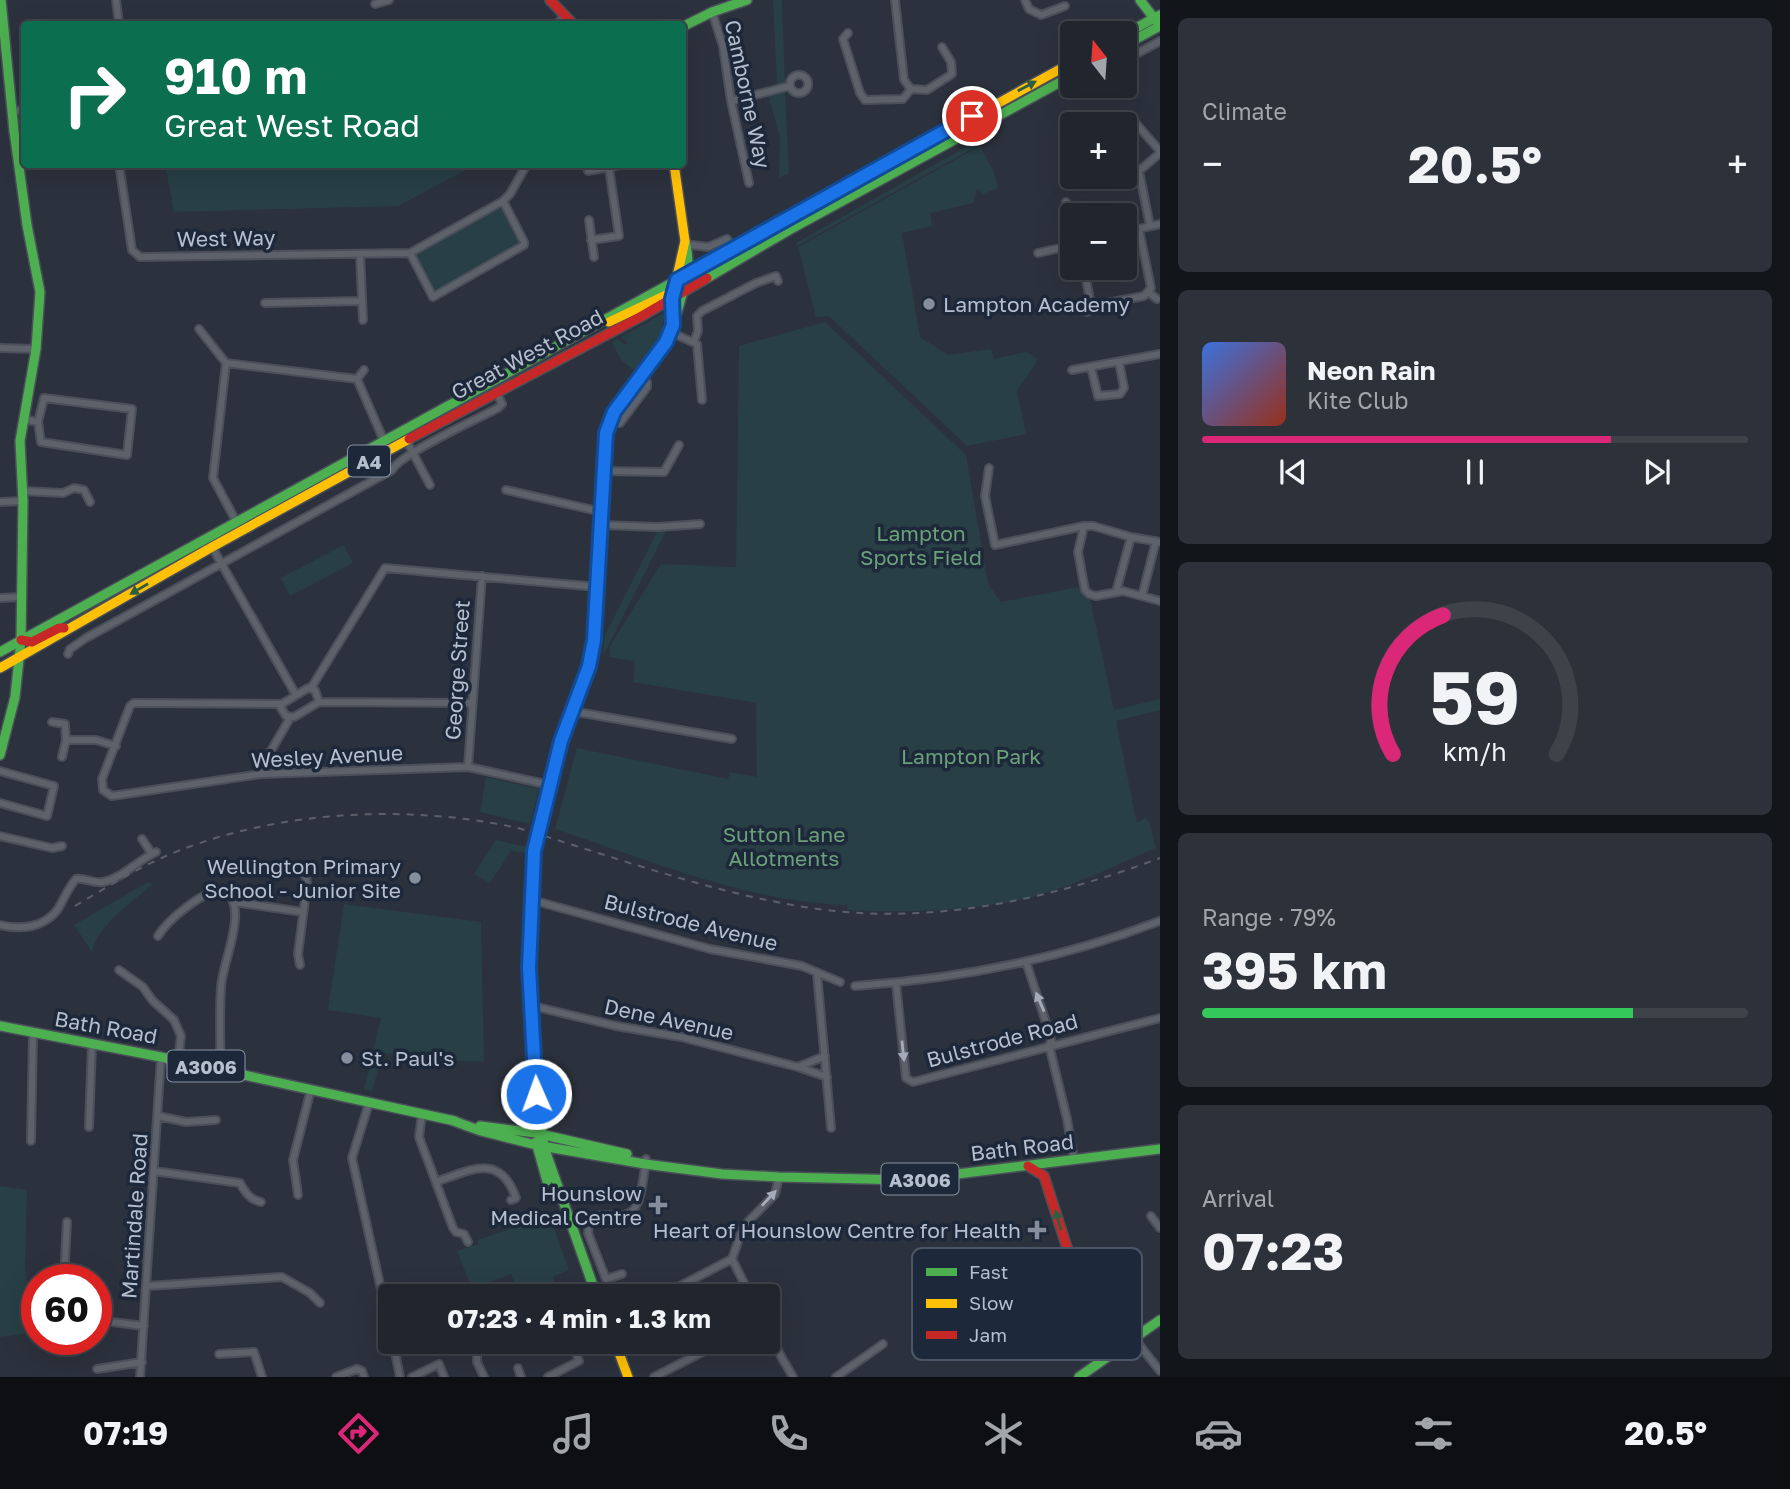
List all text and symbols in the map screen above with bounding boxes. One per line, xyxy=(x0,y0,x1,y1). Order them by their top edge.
street label: Camborne Way xyxy=(720,17,776,171)
north arrow xyxy=(1060,21,1138,98)
map controls xyxy=(1060,21,1137,280)
text: 910 m xyxy=(164,46,307,105)
icon: right xyxy=(49,49,140,140)
one-way arrow xyxy=(1017,80,1036,92)
pin xyxy=(942,86,1002,146)
icon: arrive xyxy=(953,97,991,135)
text: Climate xyxy=(1202,97,1287,125)
text: Great West Road xyxy=(164,106,420,144)
button: + xyxy=(1060,112,1137,189)
text: 20.5° xyxy=(1408,132,1542,194)
text: − xyxy=(1202,141,1223,186)
text: + xyxy=(1727,141,1748,186)
button: − xyxy=(1060,203,1137,280)
street label: West Way xyxy=(176,224,276,252)
place label: Lampton Academy xyxy=(943,291,1130,317)
marker: Lampton Academy xyxy=(921,296,937,312)
street label: Great West Road xyxy=(447,303,607,405)
text: Neon Rain xyxy=(1307,355,1436,386)
text: Kite Club xyxy=(1307,386,1408,414)
road number: A4 xyxy=(348,446,390,476)
icon: previous xyxy=(1274,453,1312,491)
icon: pause xyxy=(1456,453,1494,491)
icon: next xyxy=(1638,453,1676,491)
park label: Lampton Sports Field xyxy=(860,520,982,570)
one-way arrow xyxy=(129,583,149,595)
street label: George Street xyxy=(439,599,475,741)
text: 59 xyxy=(1430,654,1520,741)
text: km/h xyxy=(1443,736,1507,767)
street label: Wesley Avenue xyxy=(250,739,404,773)
park label: Lampton Park xyxy=(901,743,1041,769)
park label: Sutton Lane Allotments xyxy=(723,821,845,871)
place label: Wellington Primary School - Junior Site xyxy=(204,853,401,903)
marker: Wellington Primary School - Junior Site xyxy=(407,870,423,886)
street label: Bulstrode Avenue xyxy=(601,888,781,956)
text: Range · 79% xyxy=(1202,903,1336,931)
text: 395 km xyxy=(1202,938,1387,1000)
one-way arrow xyxy=(1034,991,1045,1012)
street label: Dene Avenue xyxy=(602,993,736,1045)
street label: Bath Road xyxy=(53,1005,159,1049)
street label: Bulstrode Road xyxy=(924,1007,1080,1073)
one-way arrow xyxy=(898,1040,909,1062)
place label: St. Paul's xyxy=(361,1045,454,1071)
road number: A3006 xyxy=(168,1050,244,1082)
marker: St. Paul's xyxy=(339,1050,355,1066)
position arrow xyxy=(499,1057,573,1131)
street label: Bath Road xyxy=(969,1128,1075,1166)
street label: Martindale Road xyxy=(115,1132,153,1300)
road number: A3006 xyxy=(881,1163,958,1194)
place label: Hounslow Medical Centre xyxy=(490,1180,642,1230)
text: Arrival xyxy=(1202,1184,1274,1212)
one-way arrow xyxy=(761,1190,777,1207)
marker: Hounslow Medical Centre xyxy=(648,1195,668,1215)
one-way arrow xyxy=(1053,1210,1063,1231)
place label: Heart of Hounslow Centre for Health xyxy=(653,1217,1021,1243)
text: 07:23 xyxy=(1202,1219,1344,1281)
marker: Heart of Hounslow Centre for Health xyxy=(1027,1220,1047,1240)
legend xyxy=(912,1248,1142,1360)
text: Fast xyxy=(969,1260,1008,1283)
speed limit sign: 60 xyxy=(21,1264,112,1355)
text: Slow xyxy=(969,1291,1014,1314)
text: 07:23 · 4 min · 1.3 km xyxy=(447,1303,711,1334)
text: Jam xyxy=(969,1323,1007,1346)
icon: directions xyxy=(334,1409,383,1458)
icon: music xyxy=(549,1409,598,1458)
icon: phone xyxy=(764,1409,813,1458)
icon: climate xyxy=(979,1409,1028,1458)
icon: car xyxy=(1194,1409,1243,1458)
icon: filters xyxy=(1409,1409,1458,1458)
text: 07:19 xyxy=(83,1414,168,1452)
text: 20.5° xyxy=(1624,1414,1707,1452)

